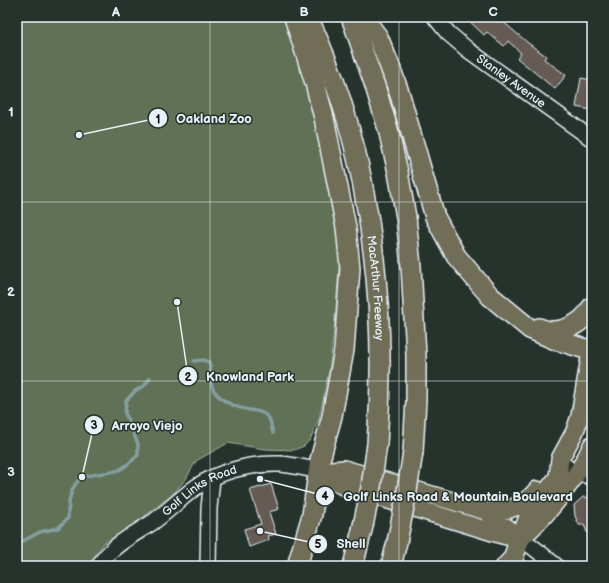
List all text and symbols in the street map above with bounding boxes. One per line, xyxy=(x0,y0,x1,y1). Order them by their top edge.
text: A xyxy=(111,4,120,20)
text: B xyxy=(299,4,309,20)
text: C xyxy=(488,4,498,20)
street label: Stanley Avenue xyxy=(473,51,549,111)
text: 1 xyxy=(8,104,14,120)
callout: Oakland Zoo xyxy=(148,106,260,131)
text: Oakland Zoo xyxy=(176,111,252,127)
text: 1 xyxy=(155,112,161,127)
street label: MacArthur Freeway xyxy=(363,234,387,341)
text: 2 xyxy=(7,284,15,300)
callout: Knowland Park xyxy=(178,364,302,389)
text: Knowland Park xyxy=(206,369,294,385)
text: 2 xyxy=(184,370,192,385)
callout: Arroyo Viejo xyxy=(84,413,191,438)
text: 3 xyxy=(90,418,98,433)
text: Arroyo Viejo xyxy=(111,418,182,434)
street label: Golf Links Road xyxy=(159,462,239,520)
text: 3 xyxy=(7,464,15,480)
callout: Golf Links Road & Mountain Boulevard xyxy=(315,484,580,509)
text: 4 xyxy=(321,489,329,504)
text: Golf Links Road & Mountain Boulevard xyxy=(343,489,573,505)
callout: Shell xyxy=(308,531,373,556)
text: Shell xyxy=(337,536,366,552)
text: 5 xyxy=(315,537,322,552)

